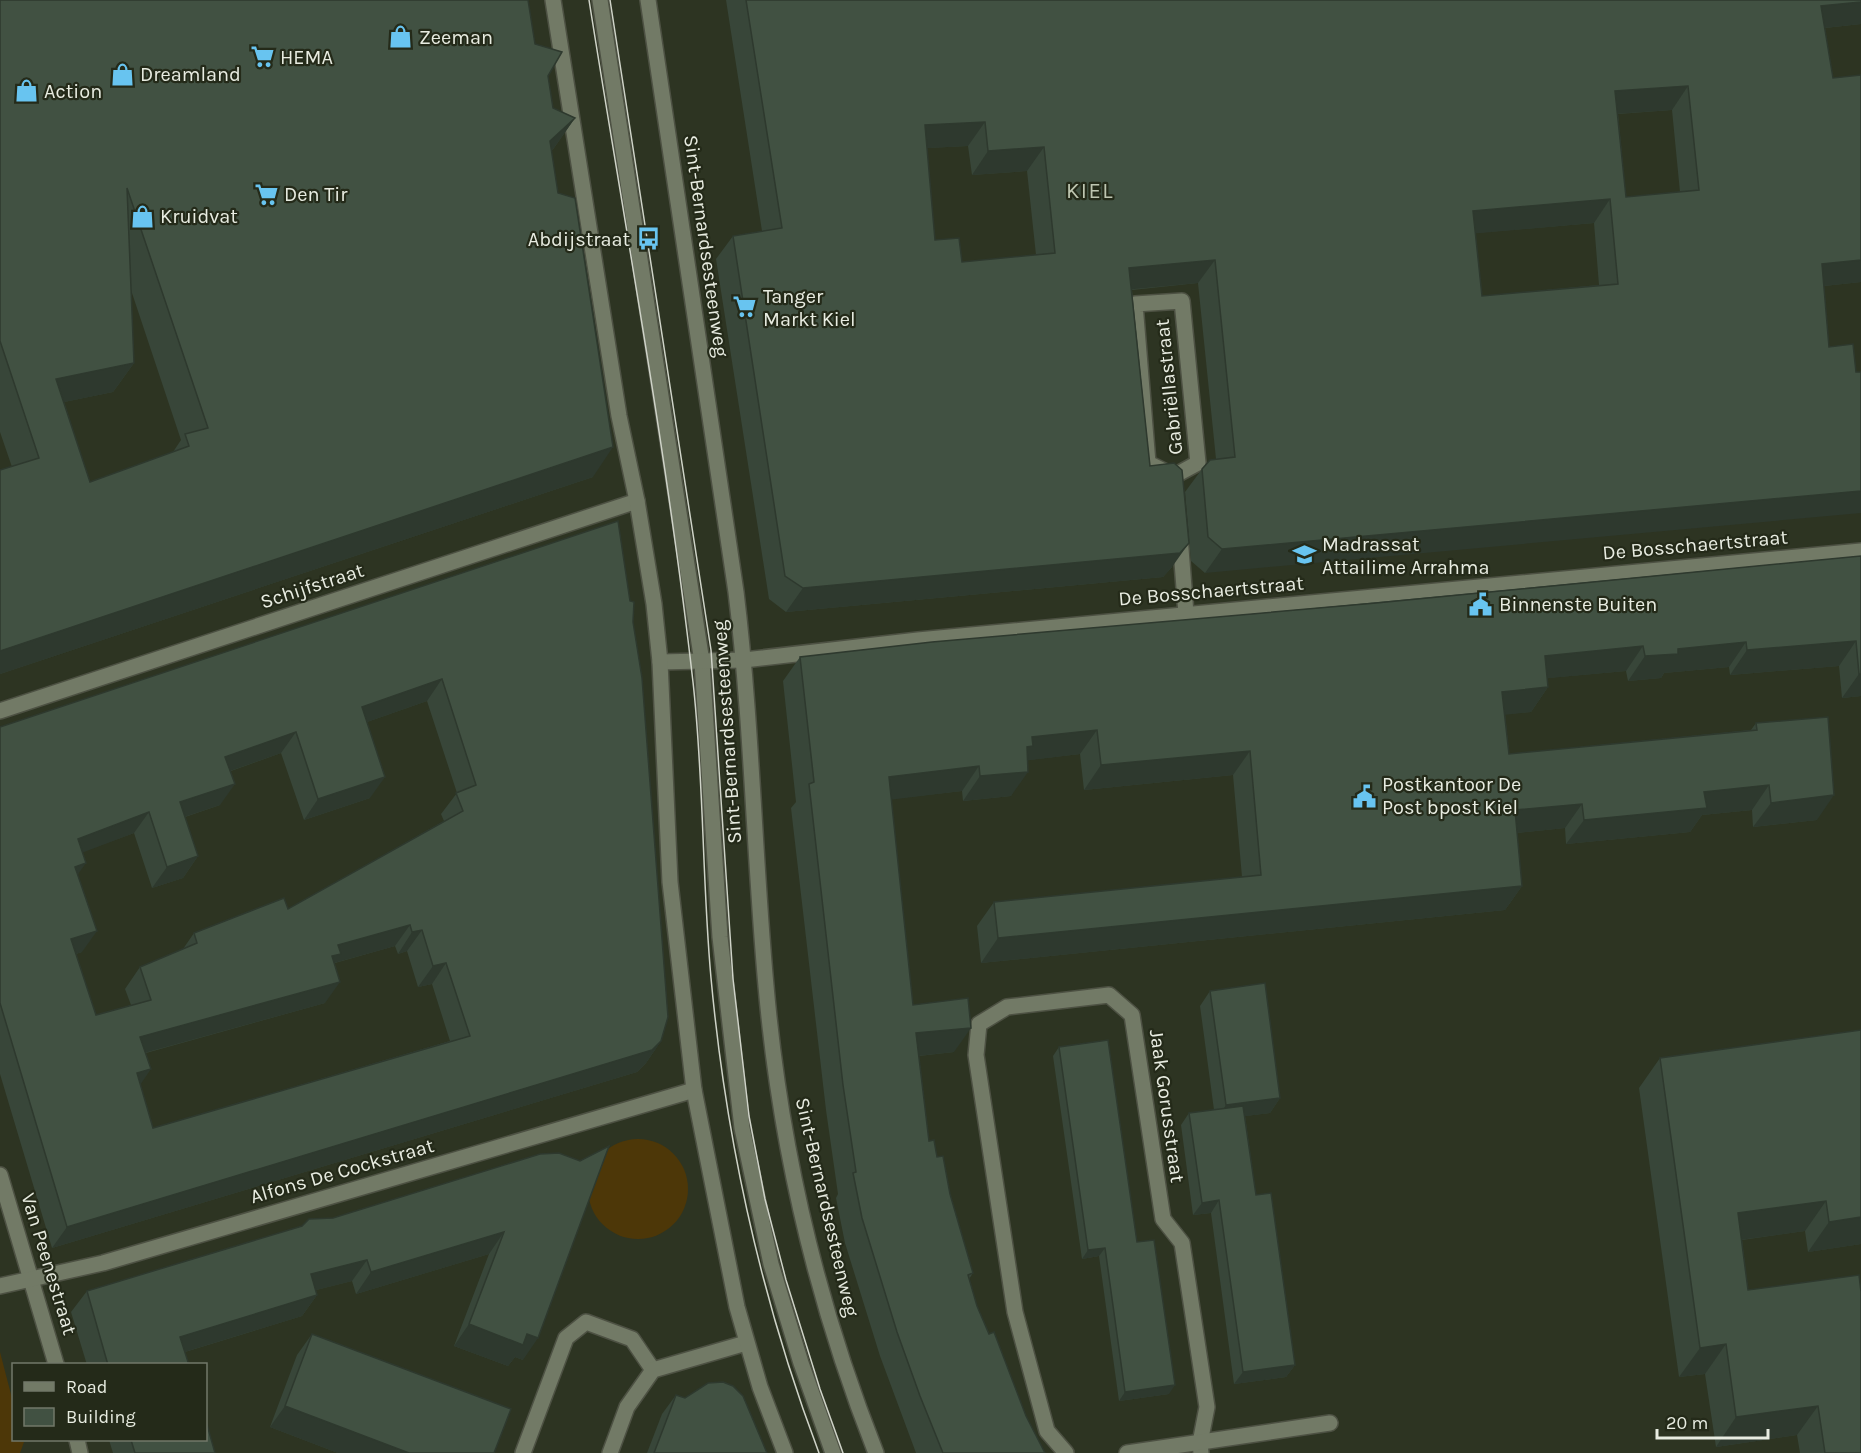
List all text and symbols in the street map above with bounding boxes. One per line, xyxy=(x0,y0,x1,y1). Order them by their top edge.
shop icon: Zeeman xyxy=(388,24,414,50)
place label: Zeeman xyxy=(419,26,493,49)
supermarket icon: HEMA xyxy=(249,44,275,70)
place label: HEMA xyxy=(280,46,333,69)
shop icon: Dreamland xyxy=(109,61,135,87)
place label: Dreamland xyxy=(140,63,241,86)
shop icon: Action xyxy=(13,78,39,104)
place label: Action xyxy=(44,80,102,103)
street label: Sint-Bernardsesteenweg xyxy=(679,133,733,359)
district label: KIEL xyxy=(1066,178,1114,204)
supermarket icon: Den Tir xyxy=(253,181,279,207)
place label: Den Tir xyxy=(284,183,348,206)
shop icon: Kruidvat xyxy=(129,203,155,229)
place label: Kruidvat xyxy=(160,205,238,228)
bus stop icon: Abdijstraat xyxy=(635,226,661,252)
place label: Abdijstraat xyxy=(528,228,630,251)
place label: Tanger Markt Kiel xyxy=(763,285,856,331)
supermarket icon: Tanger Markt Kiel xyxy=(732,294,758,320)
street label: Gabriëllastraat xyxy=(1150,318,1188,456)
street label: De Bosschaertstraat xyxy=(1601,525,1789,565)
place label: Madrassat Attailime Arrahma xyxy=(1322,533,1490,579)
school or university icon: Madrassat Attailime Arrahma xyxy=(1291,542,1317,568)
street label: Schijfstraat xyxy=(257,558,367,614)
street label: De Bosschaertstraat xyxy=(1117,571,1305,611)
public building icon: Binnenste Buiten xyxy=(1468,591,1494,617)
place label: Binnenste Buiten xyxy=(1499,593,1657,616)
street label: Sint-Bernardsesteenweg xyxy=(708,619,746,845)
place label: Postkantoor De Post bpost Kiel xyxy=(1382,773,1521,819)
public building icon: Postkantoor De Post bpost Kiel xyxy=(1351,783,1377,809)
street label: Jaak Gorusstraat xyxy=(1145,1028,1189,1185)
street label: Sint-Bernardsesteenweg xyxy=(791,1095,863,1319)
street label: Alfons De Cockstraat xyxy=(248,1134,437,1208)
street label: Van Peenestraat xyxy=(16,1190,82,1338)
legend xyxy=(12,1363,207,1441)
text: Road xyxy=(66,1376,107,1398)
scale bar xyxy=(1657,1402,1768,1440)
text: Building xyxy=(66,1406,136,1428)
text: 20 m xyxy=(1666,1412,1708,1434)

